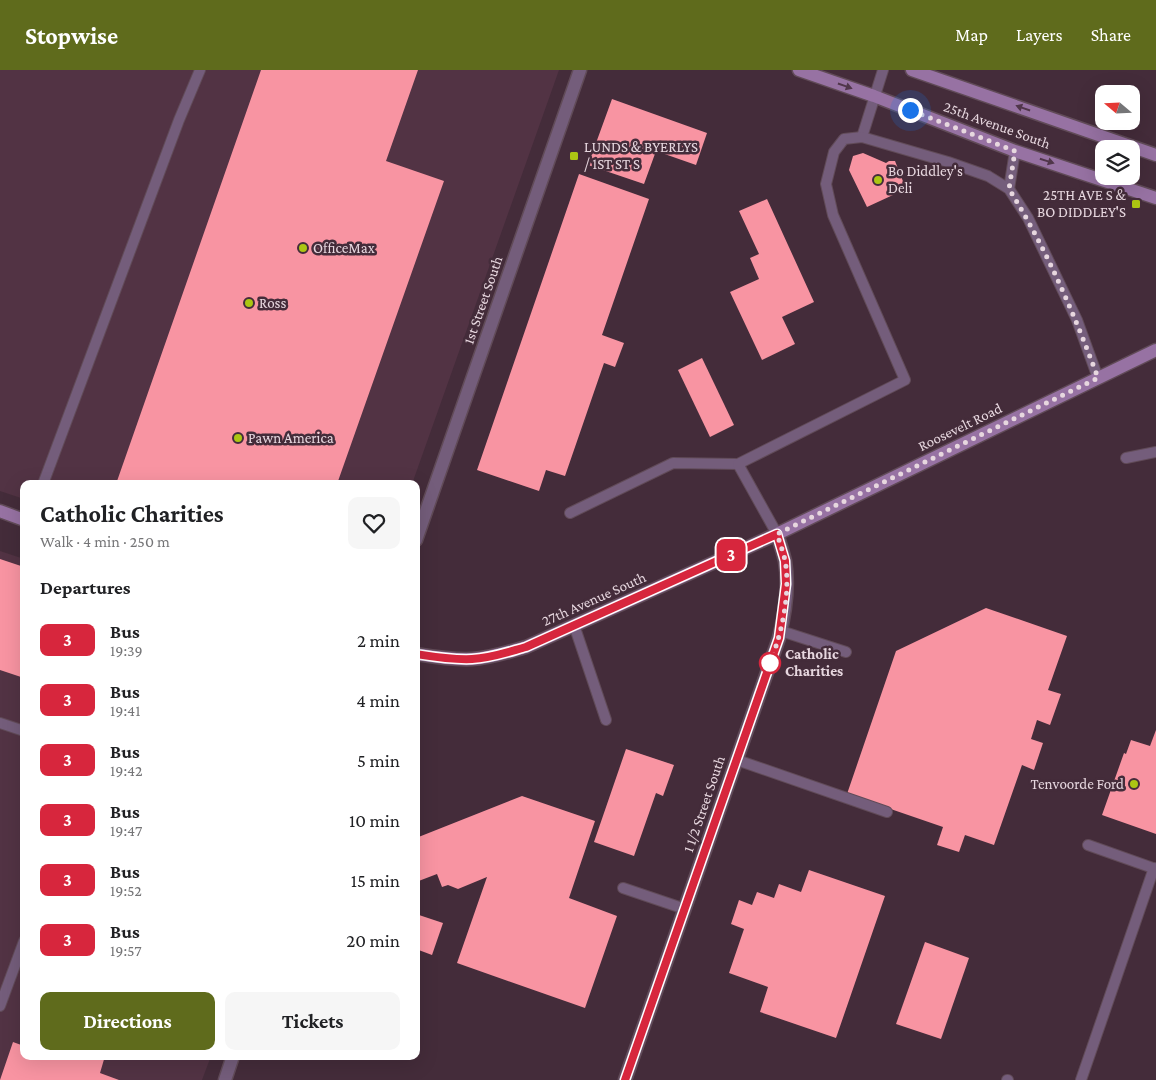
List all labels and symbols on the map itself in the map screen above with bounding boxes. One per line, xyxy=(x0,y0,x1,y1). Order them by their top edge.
one-way arrow xyxy=(838,82,853,90)
north arrow xyxy=(1095,85,1140,130)
your location xyxy=(898,98,923,123)
street label: 25th Avenue South xyxy=(941,98,1053,152)
one-way arrow xyxy=(1015,104,1030,111)
place label: LUNDS & BYERLYS / 1ST ST S xyxy=(584,139,698,172)
marker: LUNDS & BYERLYS / 1ST ST S xyxy=(568,150,580,162)
one-way arrow xyxy=(1039,158,1054,166)
place label: Bo Diddley's Deli xyxy=(888,163,963,196)
marker: Bo Diddley's Deli xyxy=(872,174,884,186)
place label: 25TH AVE S & BO DIDDLEY'S xyxy=(1037,187,1127,220)
marker: 25TH AVE S & BO DIDDLEY'S xyxy=(1130,198,1142,210)
place label: OfficeMax xyxy=(313,240,375,256)
marker: OfficeMax xyxy=(297,242,309,254)
street label: 1st Street South xyxy=(460,254,506,346)
place label: Ross xyxy=(259,295,286,311)
marker: Ross xyxy=(243,297,255,309)
street label: Roosevelt Road xyxy=(916,400,1004,454)
place label: Pawn America xyxy=(248,430,334,446)
marker: Pawn America xyxy=(232,432,244,444)
line badge: 3 xyxy=(715,539,747,571)
street label: 27th Avenue South xyxy=(540,569,648,629)
place label: Catholic Charities xyxy=(785,646,843,679)
marker: Catholic Charities xyxy=(759,652,781,674)
street label: 1 1/2 Street South xyxy=(680,754,728,854)
place label: Tenvoorde Ford xyxy=(1030,776,1124,792)
marker: Tenvoorde Ford xyxy=(1128,778,1140,790)

